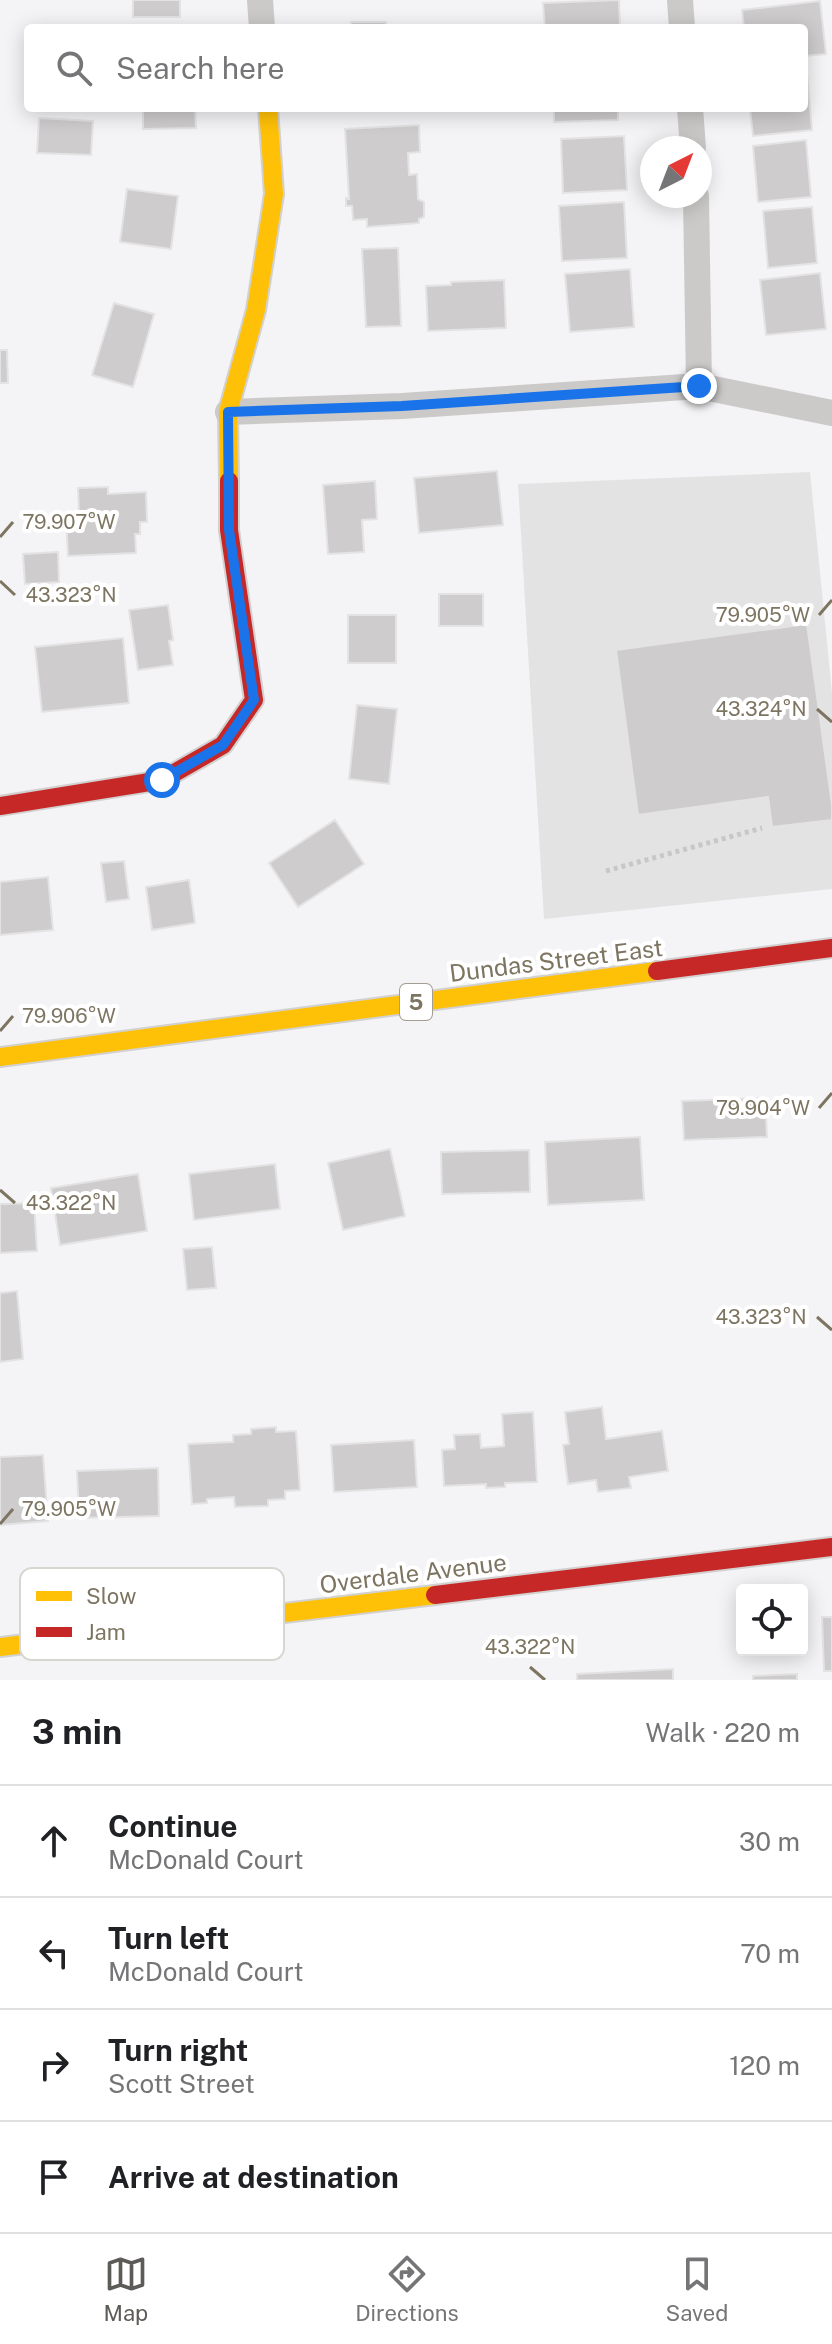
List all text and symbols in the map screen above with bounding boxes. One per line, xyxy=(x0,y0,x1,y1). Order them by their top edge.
search box xyxy=(24,24,808,112)
icon: search xyxy=(52,46,96,90)
text: Search here xyxy=(116,50,284,86)
north arrow xyxy=(640,136,712,208)
route end xyxy=(681,368,717,404)
text: 79.907°W xyxy=(22,510,116,534)
text: 43.323°N xyxy=(25,583,117,607)
text: 79.905°W xyxy=(716,603,810,627)
text: 43.324°N xyxy=(715,697,807,721)
route start xyxy=(144,762,180,798)
street label: Dundas Street East xyxy=(448,933,664,987)
road number: 5 xyxy=(400,984,432,1020)
text: 79.906°W xyxy=(22,1004,116,1028)
text: 79.904°W xyxy=(716,1096,810,1120)
text: 43.322°N xyxy=(26,1191,116,1215)
text: 43.323°N xyxy=(715,1305,807,1329)
text: 79.905°W xyxy=(22,1497,116,1521)
street label: Overdale Avenue xyxy=(318,1548,508,1598)
legend xyxy=(20,1568,284,1660)
text: Slow xyxy=(86,1583,136,1609)
map controls xyxy=(736,1584,808,1656)
button: locate xyxy=(736,1584,808,1656)
text: Jam xyxy=(86,1619,126,1645)
text: 43.322°N xyxy=(485,1635,575,1659)
text: 3 min xyxy=(32,1712,122,1752)
text: Walk · 220 m xyxy=(645,1717,800,1748)
text: Continue xyxy=(108,1808,238,1844)
icon: ahead xyxy=(32,1819,76,1863)
text: 30 m xyxy=(739,1826,800,1857)
text: McDonald Court xyxy=(108,1844,304,1875)
text: Turn left xyxy=(108,1920,229,1956)
icon: left xyxy=(32,1931,76,1975)
text: 70 m xyxy=(740,1938,800,1969)
text: McDonald Court xyxy=(108,1956,304,1987)
text: Turn right xyxy=(108,2032,248,2068)
icon: right xyxy=(32,2043,76,2087)
text: 120 m xyxy=(729,2050,800,2081)
text: Scott Street xyxy=(108,2068,255,2099)
icon: arrive xyxy=(32,2155,76,2199)
text: Arrive at destination xyxy=(108,2159,399,2195)
tab: Map xyxy=(104,2252,148,2326)
tab: Directions xyxy=(355,2252,459,2326)
tab: Saved xyxy=(666,2252,728,2326)

